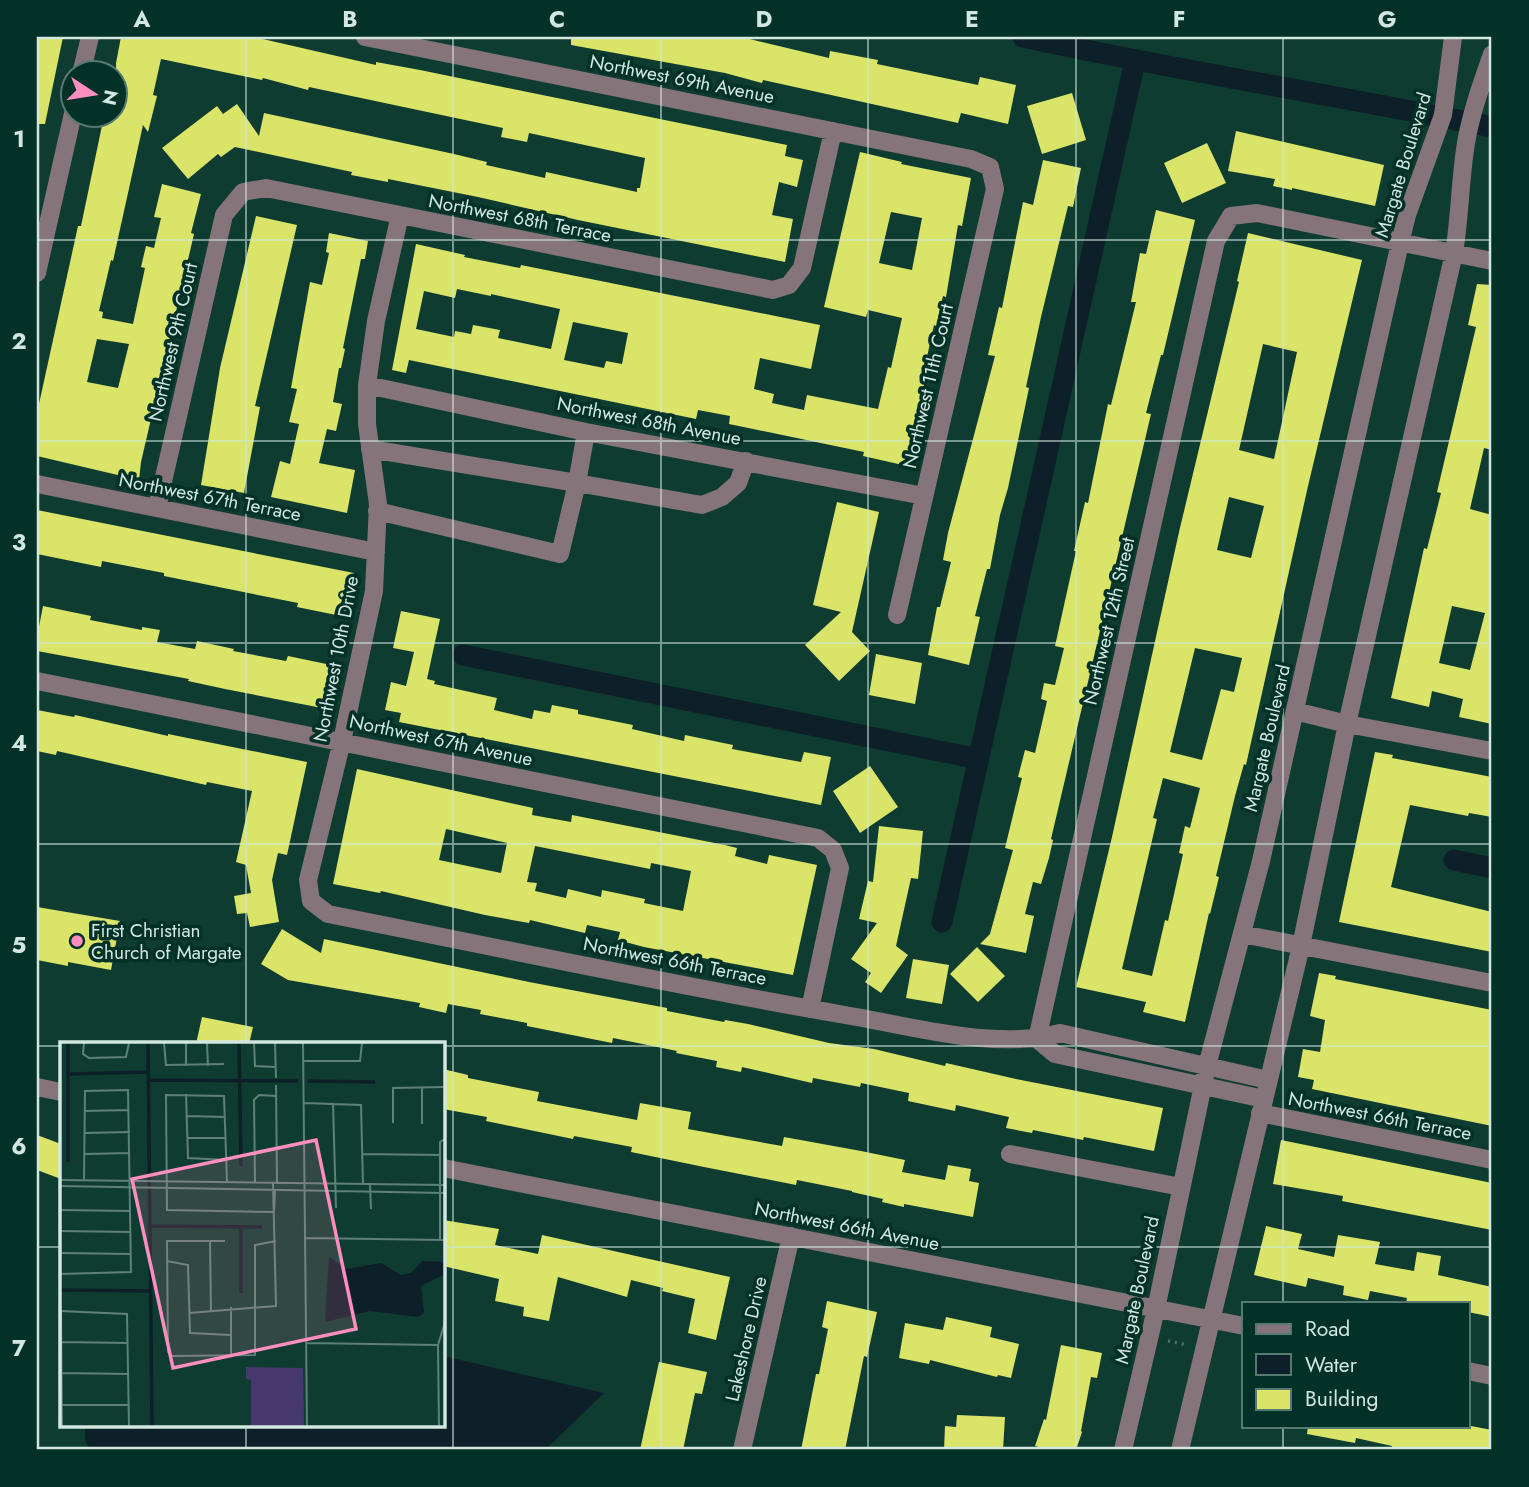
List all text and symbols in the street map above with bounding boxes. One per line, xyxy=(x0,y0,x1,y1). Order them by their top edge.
text: A xyxy=(133,2,151,36)
text: B xyxy=(342,2,358,36)
text: C xyxy=(549,2,565,36)
text: D xyxy=(756,2,773,36)
text: E xyxy=(965,2,979,36)
text: F xyxy=(1173,2,1185,36)
text: G xyxy=(1378,2,1396,36)
street label: Northwest 69th Avenue xyxy=(587,48,777,110)
north arrow xyxy=(60,60,130,130)
text: N xyxy=(95,87,125,108)
street label: Margate Boulevard xyxy=(1368,89,1438,241)
text: 1 xyxy=(13,122,25,156)
street label: Northwest 68th Terrace xyxy=(426,187,614,249)
street label: Northwest 9th Court xyxy=(142,260,204,424)
street label: Northwest 11th Court xyxy=(896,301,960,471)
text: 2 xyxy=(11,324,27,358)
street label: Northwest 68th Avenue xyxy=(555,390,744,452)
street label: Northwest 67th Terrace xyxy=(116,466,304,528)
text: 3 xyxy=(12,525,26,559)
street label: Northwest 12th Street xyxy=(1077,534,1142,708)
street label: Northwest 10th Drive xyxy=(307,573,365,744)
street label: Margate Boulevard xyxy=(1237,662,1297,814)
street label: Northwest 67th Avenue xyxy=(347,707,535,773)
text: 4 xyxy=(11,726,27,760)
place label: First Christian Church of Margate xyxy=(91,917,242,966)
text: 5 xyxy=(12,928,26,962)
street label: Northwest 66th Terrace xyxy=(581,930,769,992)
marker: First Christian Church of Margate xyxy=(69,933,85,949)
inset map xyxy=(60,1042,444,1428)
street label: Northwest 66th Terrace xyxy=(1286,1085,1474,1147)
text: 6 xyxy=(11,1129,27,1163)
street label: Northwest 66th Avenue xyxy=(752,1195,942,1257)
street label: Margate Boulevard xyxy=(1108,1214,1166,1366)
street label: Lakeshore Drive xyxy=(719,1274,774,1404)
legend xyxy=(1242,1302,1470,1428)
text: Road xyxy=(1305,1314,1350,1344)
text: 7 xyxy=(12,1331,26,1365)
text: Water xyxy=(1305,1350,1358,1380)
text: Building xyxy=(1305,1384,1378,1414)

